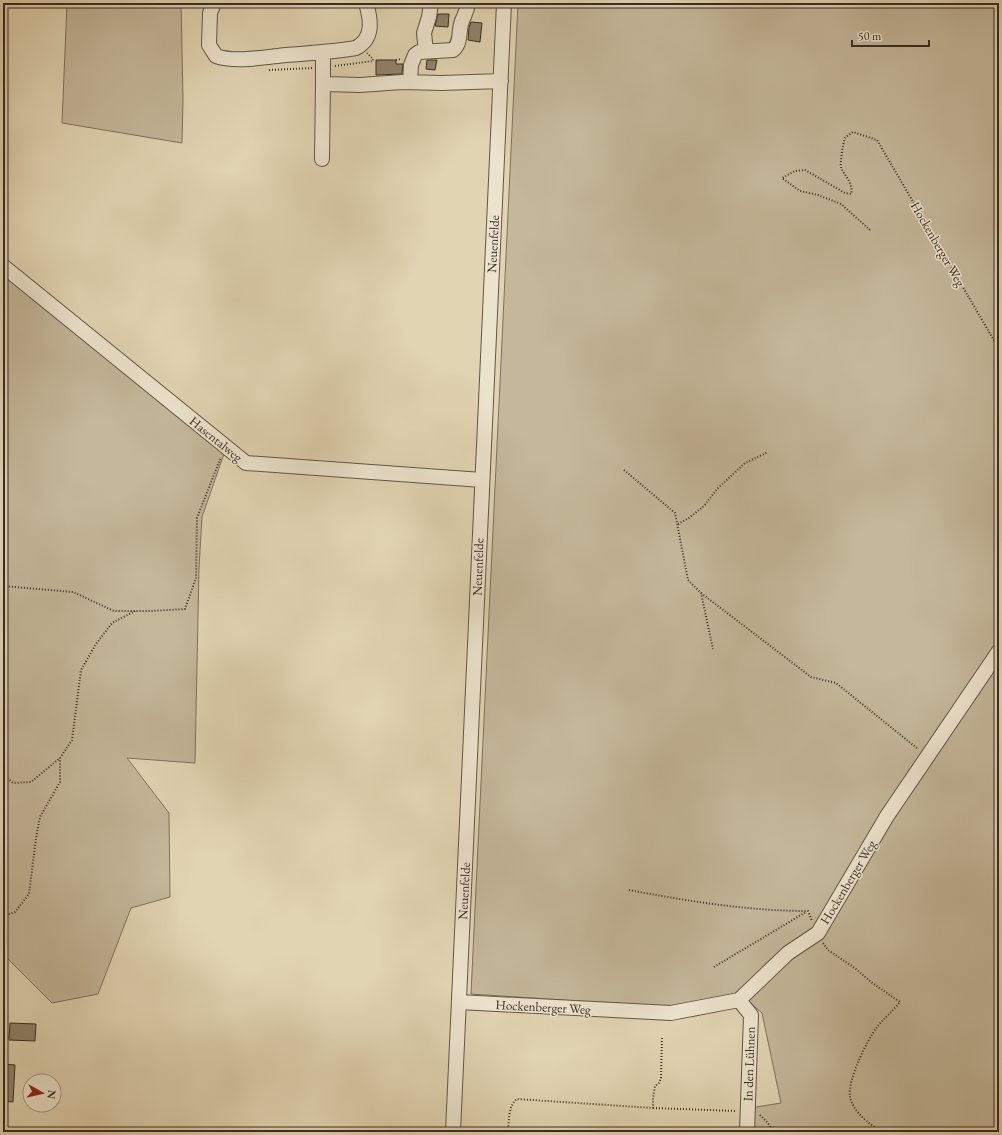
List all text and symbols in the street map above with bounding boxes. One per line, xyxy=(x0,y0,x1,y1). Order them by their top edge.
scale bar xyxy=(852,22,929,48)
text: 50 m xyxy=(858,28,882,44)
street label: Hockenberger Weg xyxy=(907,198,969,290)
street label: Neuenfelde xyxy=(483,215,503,273)
street label: Hasentalweg xyxy=(186,412,246,466)
street label: Neuenfelde xyxy=(468,538,488,596)
street label: Hockenberger Weg xyxy=(816,836,880,927)
street label: Neuenfelde xyxy=(454,862,474,920)
street label: Hockenberger Weg xyxy=(495,996,591,1018)
street label: In den Lühnen xyxy=(739,1026,759,1102)
north arrow xyxy=(22,1073,62,1113)
text: N xyxy=(44,1089,59,1100)

